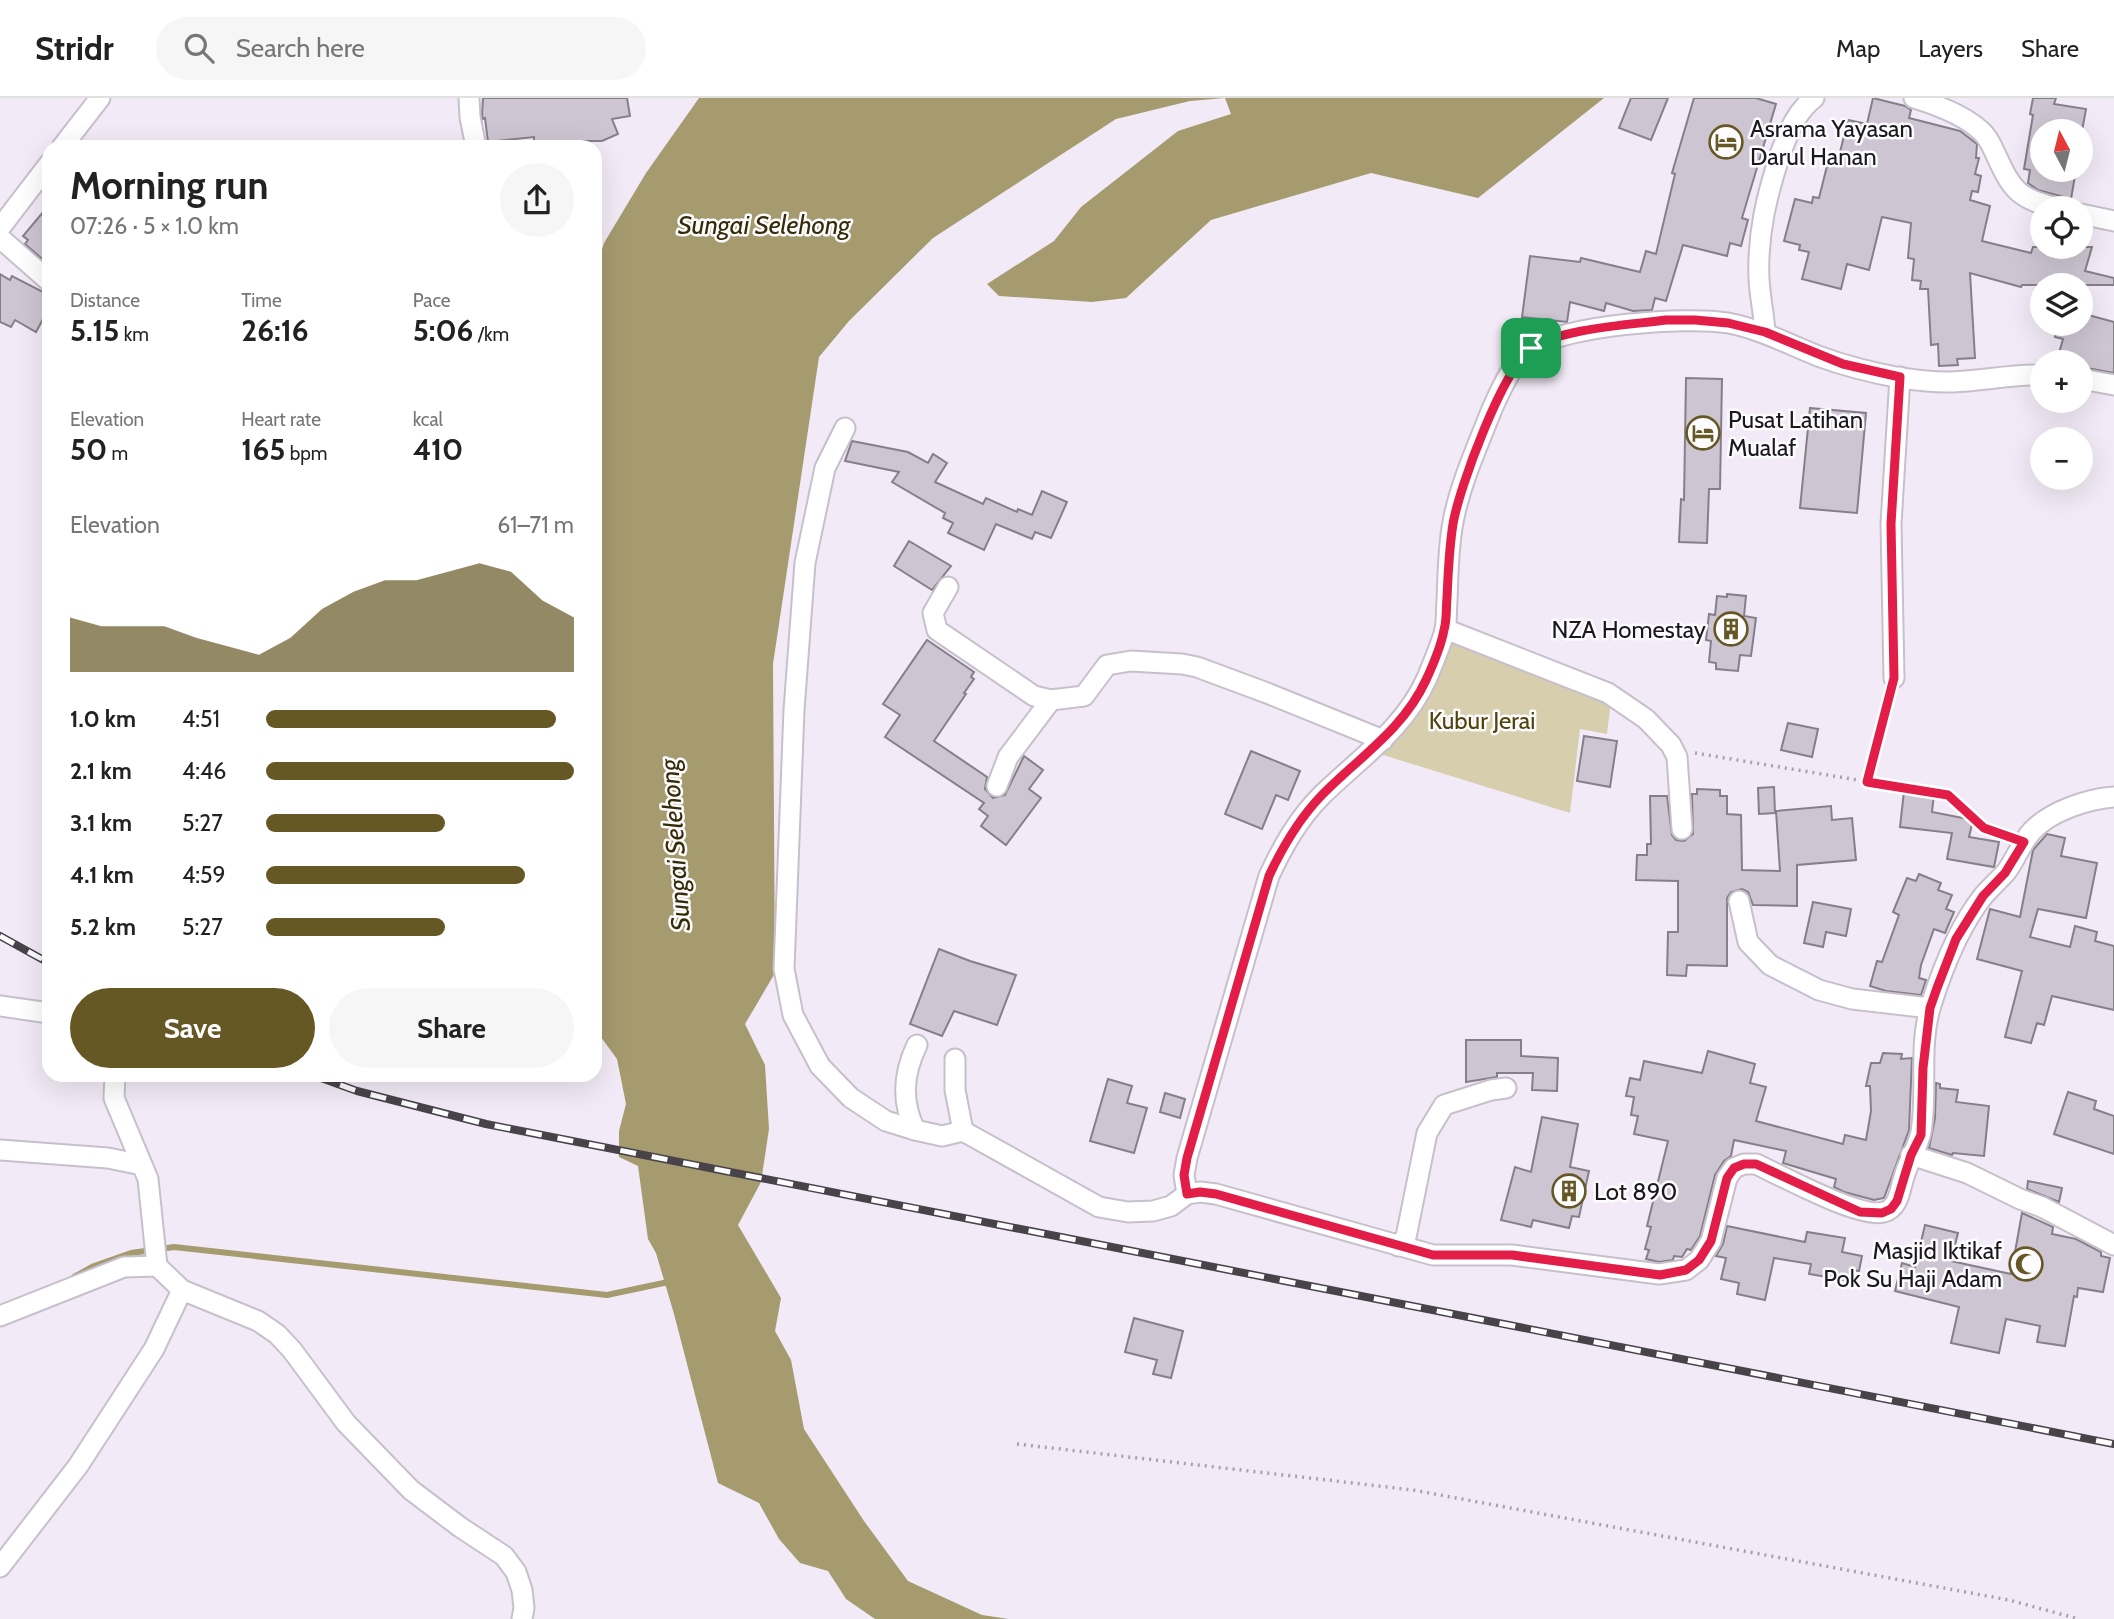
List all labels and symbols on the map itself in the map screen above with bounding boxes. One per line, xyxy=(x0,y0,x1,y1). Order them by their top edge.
place label: Asrama Yayasan Darul Hanan xyxy=(1750,114,1913,171)
north arrow xyxy=(2030,119,2093,182)
hotel icon: Asrama Yayasan Darul Hanan xyxy=(1707,123,1745,161)
water label: Sungai Selehong xyxy=(678,209,851,241)
pin xyxy=(1501,318,1561,378)
place label: Pusat Latihan Mualaf xyxy=(1728,405,1863,462)
hotel icon: Pusat Latihan Mualaf xyxy=(1684,414,1722,452)
building icon: NZA Homestay xyxy=(1712,610,1750,648)
place label: NZA Homestay xyxy=(1551,615,1706,644)
park label: Kubur Jerai xyxy=(1429,706,1535,735)
water label: Sungai Selehong xyxy=(653,757,697,932)
building icon: Lot 890 xyxy=(1550,1172,1588,1210)
place label: Lot 890 xyxy=(1594,1177,1677,1206)
place label: Masjid Iktikaf Pok Su Haji Adam xyxy=(1823,1236,2002,1293)
mosque icon: Masjid Iktikaf Pok Su Haji Adam xyxy=(2007,1245,2045,1283)

